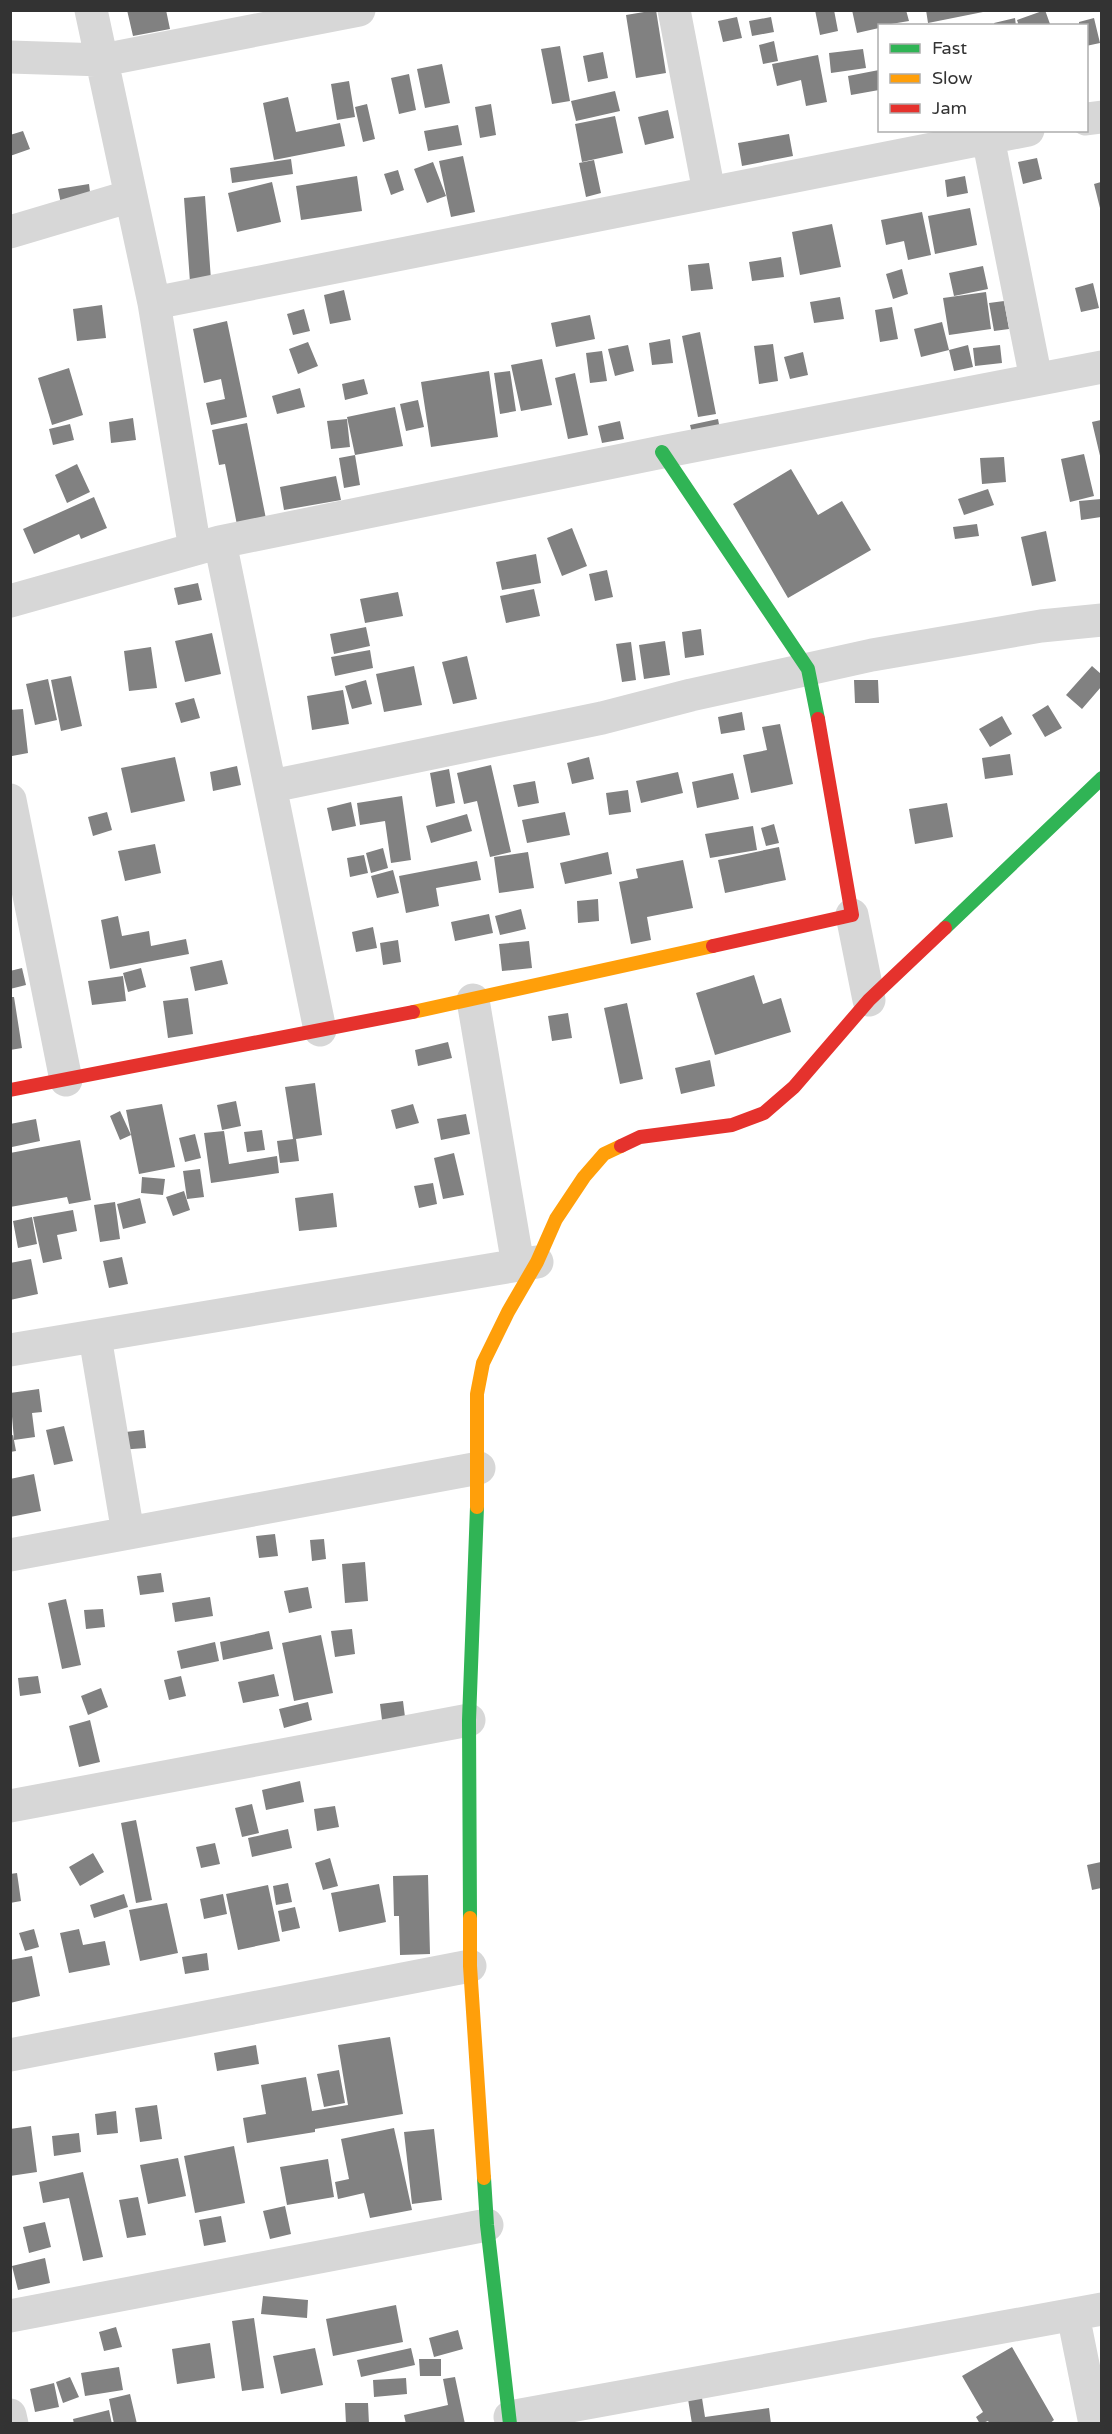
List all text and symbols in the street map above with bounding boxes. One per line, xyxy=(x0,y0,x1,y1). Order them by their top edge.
legend xyxy=(878,24,1088,132)
text: Fast xyxy=(932,37,967,59)
text: Slow xyxy=(932,67,973,89)
text: Jam xyxy=(932,97,967,119)

